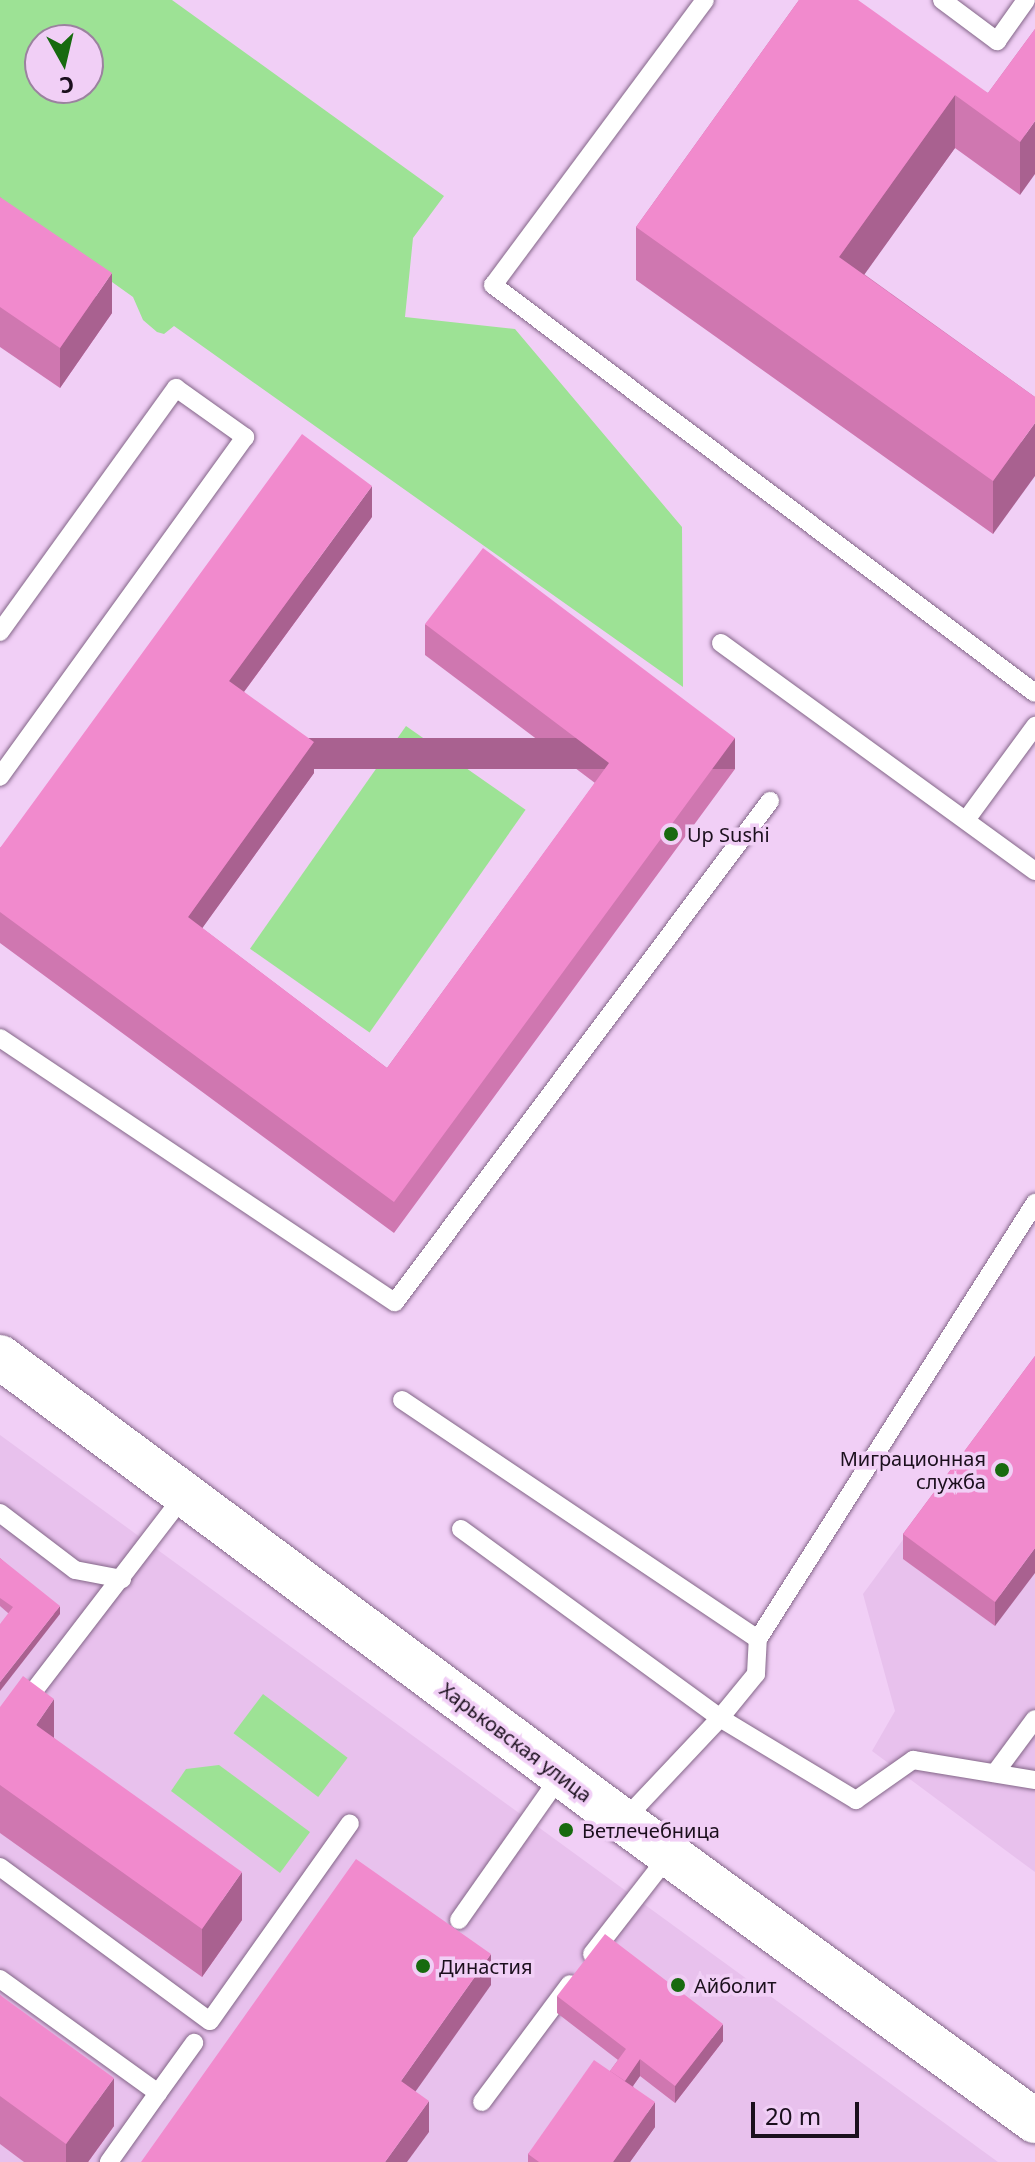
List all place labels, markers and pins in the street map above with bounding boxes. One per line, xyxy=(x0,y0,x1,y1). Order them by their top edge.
place label: Up Sushi xyxy=(687,822,770,846)
marker: Up Sushi xyxy=(662,825,680,843)
place label: Миграционная служба xyxy=(840,1446,986,1493)
marker: Миграционная служба xyxy=(993,1461,1011,1479)
place label: Ветлечебница xyxy=(582,1818,720,1842)
marker: Ветлечебница xyxy=(557,1821,575,1839)
place label: Династия xyxy=(439,1954,533,1978)
marker: Династия xyxy=(414,1957,432,1975)
place label: Айболит xyxy=(694,1973,776,1997)
marker: Айболит xyxy=(669,1976,687,1994)

